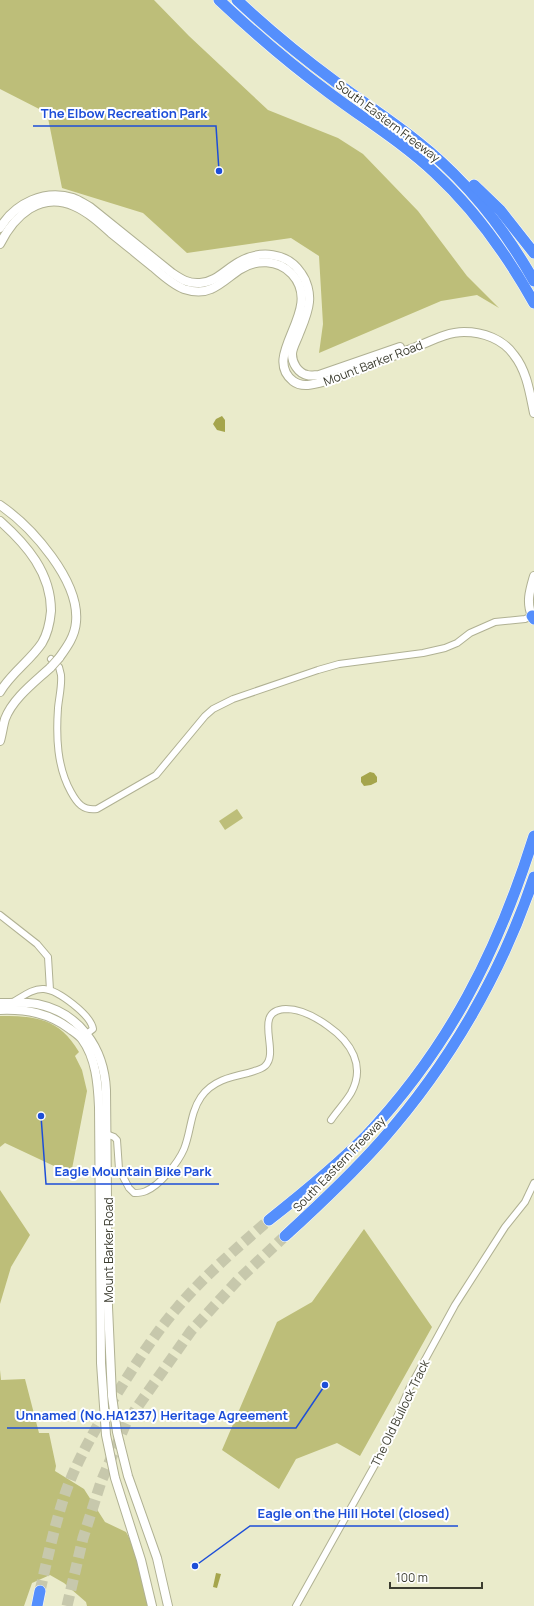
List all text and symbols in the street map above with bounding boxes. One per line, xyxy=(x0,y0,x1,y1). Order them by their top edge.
street label: South Eastern Freeway xyxy=(332,76,444,166)
callout: The Elbow Recreation Park xyxy=(33,101,216,126)
text: The Elbow Recreation Park xyxy=(41,104,208,122)
street label: Mount Barker Road xyxy=(321,336,425,390)
street label: South Eastern Freeway xyxy=(289,1112,390,1215)
callout: Eagle Mountain Bike Park xyxy=(46,1159,219,1184)
text: Eagle Mountain Bike Park xyxy=(54,1162,213,1180)
street label: Mount Barker Road xyxy=(100,1197,117,1303)
street label: The Old Bullock Track xyxy=(367,1356,434,1469)
callout: Unnamed (No.HA1237) Heritage Agreement xyxy=(7,1403,296,1428)
text: Unnamed (No.HA1237) Heritage Agreement xyxy=(16,1406,289,1424)
callout: Eagle on the Hill Hotel (closed) xyxy=(250,1501,458,1526)
text: Eagle on the Hill Hotel (closed) xyxy=(258,1504,450,1522)
scale bar xyxy=(390,1564,482,1590)
text: 100 m xyxy=(396,1569,428,1586)

